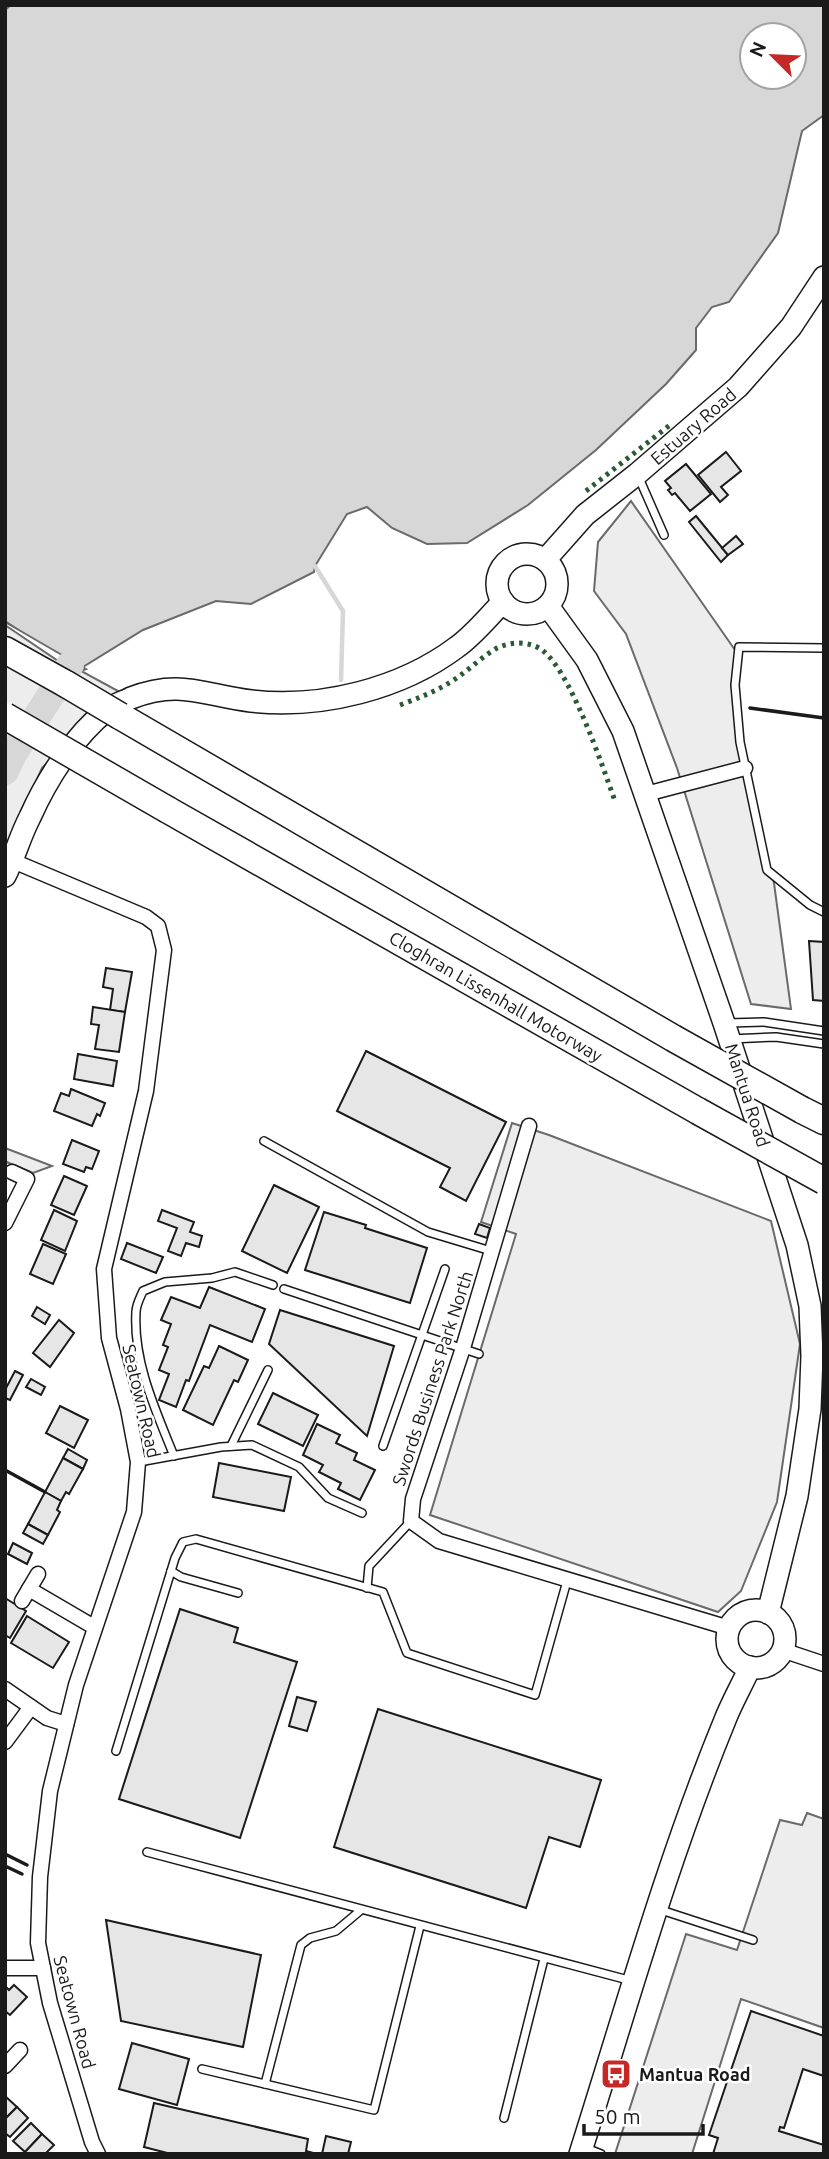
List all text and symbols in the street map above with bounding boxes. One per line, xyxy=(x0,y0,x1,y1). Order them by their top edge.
north arrow xyxy=(738,21,808,91)
text: N xyxy=(745,38,770,60)
street label: Estuary Road xyxy=(646,384,740,468)
street label: Cloghran Lissenhall Motorway xyxy=(386,927,606,1065)
street label: Mantua Road xyxy=(722,1041,774,1149)
street label: Swords Business Park North xyxy=(388,1268,476,1488)
street label: Seatown Road xyxy=(119,1342,165,1460)
street label: Seatown Road xyxy=(50,1953,100,2071)
bus stop icon: Mantua Road xyxy=(599,2057,633,2091)
place label: Mantua Road xyxy=(639,2064,751,2084)
scale bar xyxy=(584,2092,703,2136)
text: 50 m xyxy=(594,2104,641,2128)

